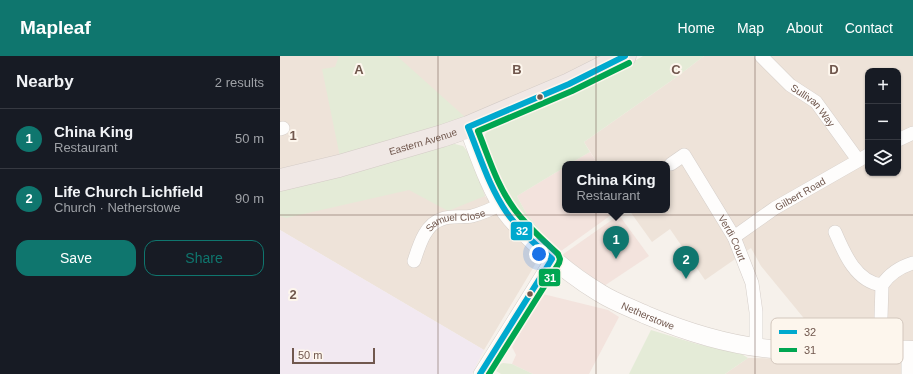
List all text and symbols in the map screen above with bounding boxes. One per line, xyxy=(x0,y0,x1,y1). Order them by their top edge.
text: Mapleaf xyxy=(20,17,91,38)
text: Home xyxy=(678,20,715,36)
text: Map xyxy=(737,20,764,36)
text: About xyxy=(786,20,823,36)
text: Contact xyxy=(845,20,893,36)
text: A xyxy=(354,62,364,77)
text: B xyxy=(512,62,522,77)
text: C xyxy=(671,62,681,77)
text: D xyxy=(829,62,839,77)
map controls xyxy=(865,68,901,176)
button: + xyxy=(865,68,901,104)
text: Nearby xyxy=(16,72,74,91)
text: 2 results xyxy=(215,75,264,90)
street label: Sullivan Way xyxy=(789,82,837,129)
unlabelled marker xyxy=(535,92,545,102)
button: − xyxy=(865,104,901,140)
text: China King xyxy=(54,123,133,140)
street label: Eastern Avenue xyxy=(388,126,459,157)
text: 1 xyxy=(289,128,297,143)
text: 1 xyxy=(25,131,33,146)
text: 50 m xyxy=(235,131,264,146)
text: Restaurant xyxy=(54,140,118,155)
button: layers xyxy=(865,140,901,176)
popup xyxy=(562,161,670,213)
text: China King xyxy=(576,171,656,188)
street label: Gilbert Road xyxy=(773,175,827,213)
text: Life Church Lichfield xyxy=(54,183,203,200)
text: Restaurant xyxy=(576,188,640,203)
text: 2 xyxy=(25,191,33,206)
text: 90 m xyxy=(235,191,264,206)
text: Church · Netherstowe xyxy=(54,200,180,215)
street label: Samuel Close xyxy=(423,207,487,234)
street label: Verdi Court xyxy=(716,213,748,263)
line badge: 32 xyxy=(510,221,533,241)
text: 32 xyxy=(516,225,528,237)
pin: 1 xyxy=(603,226,629,259)
button: Save xyxy=(16,240,136,276)
button: Share xyxy=(144,240,264,276)
your location xyxy=(529,244,549,264)
pin: 2 xyxy=(673,246,699,279)
line badge: 31 xyxy=(538,268,561,287)
text: 31 xyxy=(544,272,556,284)
text: 2 xyxy=(289,287,297,302)
unlabelled marker xyxy=(525,289,535,299)
street label: Netherstowe xyxy=(620,300,676,332)
legend xyxy=(771,318,903,364)
text: 32 xyxy=(804,326,816,338)
text: 31 xyxy=(804,344,816,356)
scale bar xyxy=(292,346,375,365)
text: 50 m xyxy=(298,349,322,361)

